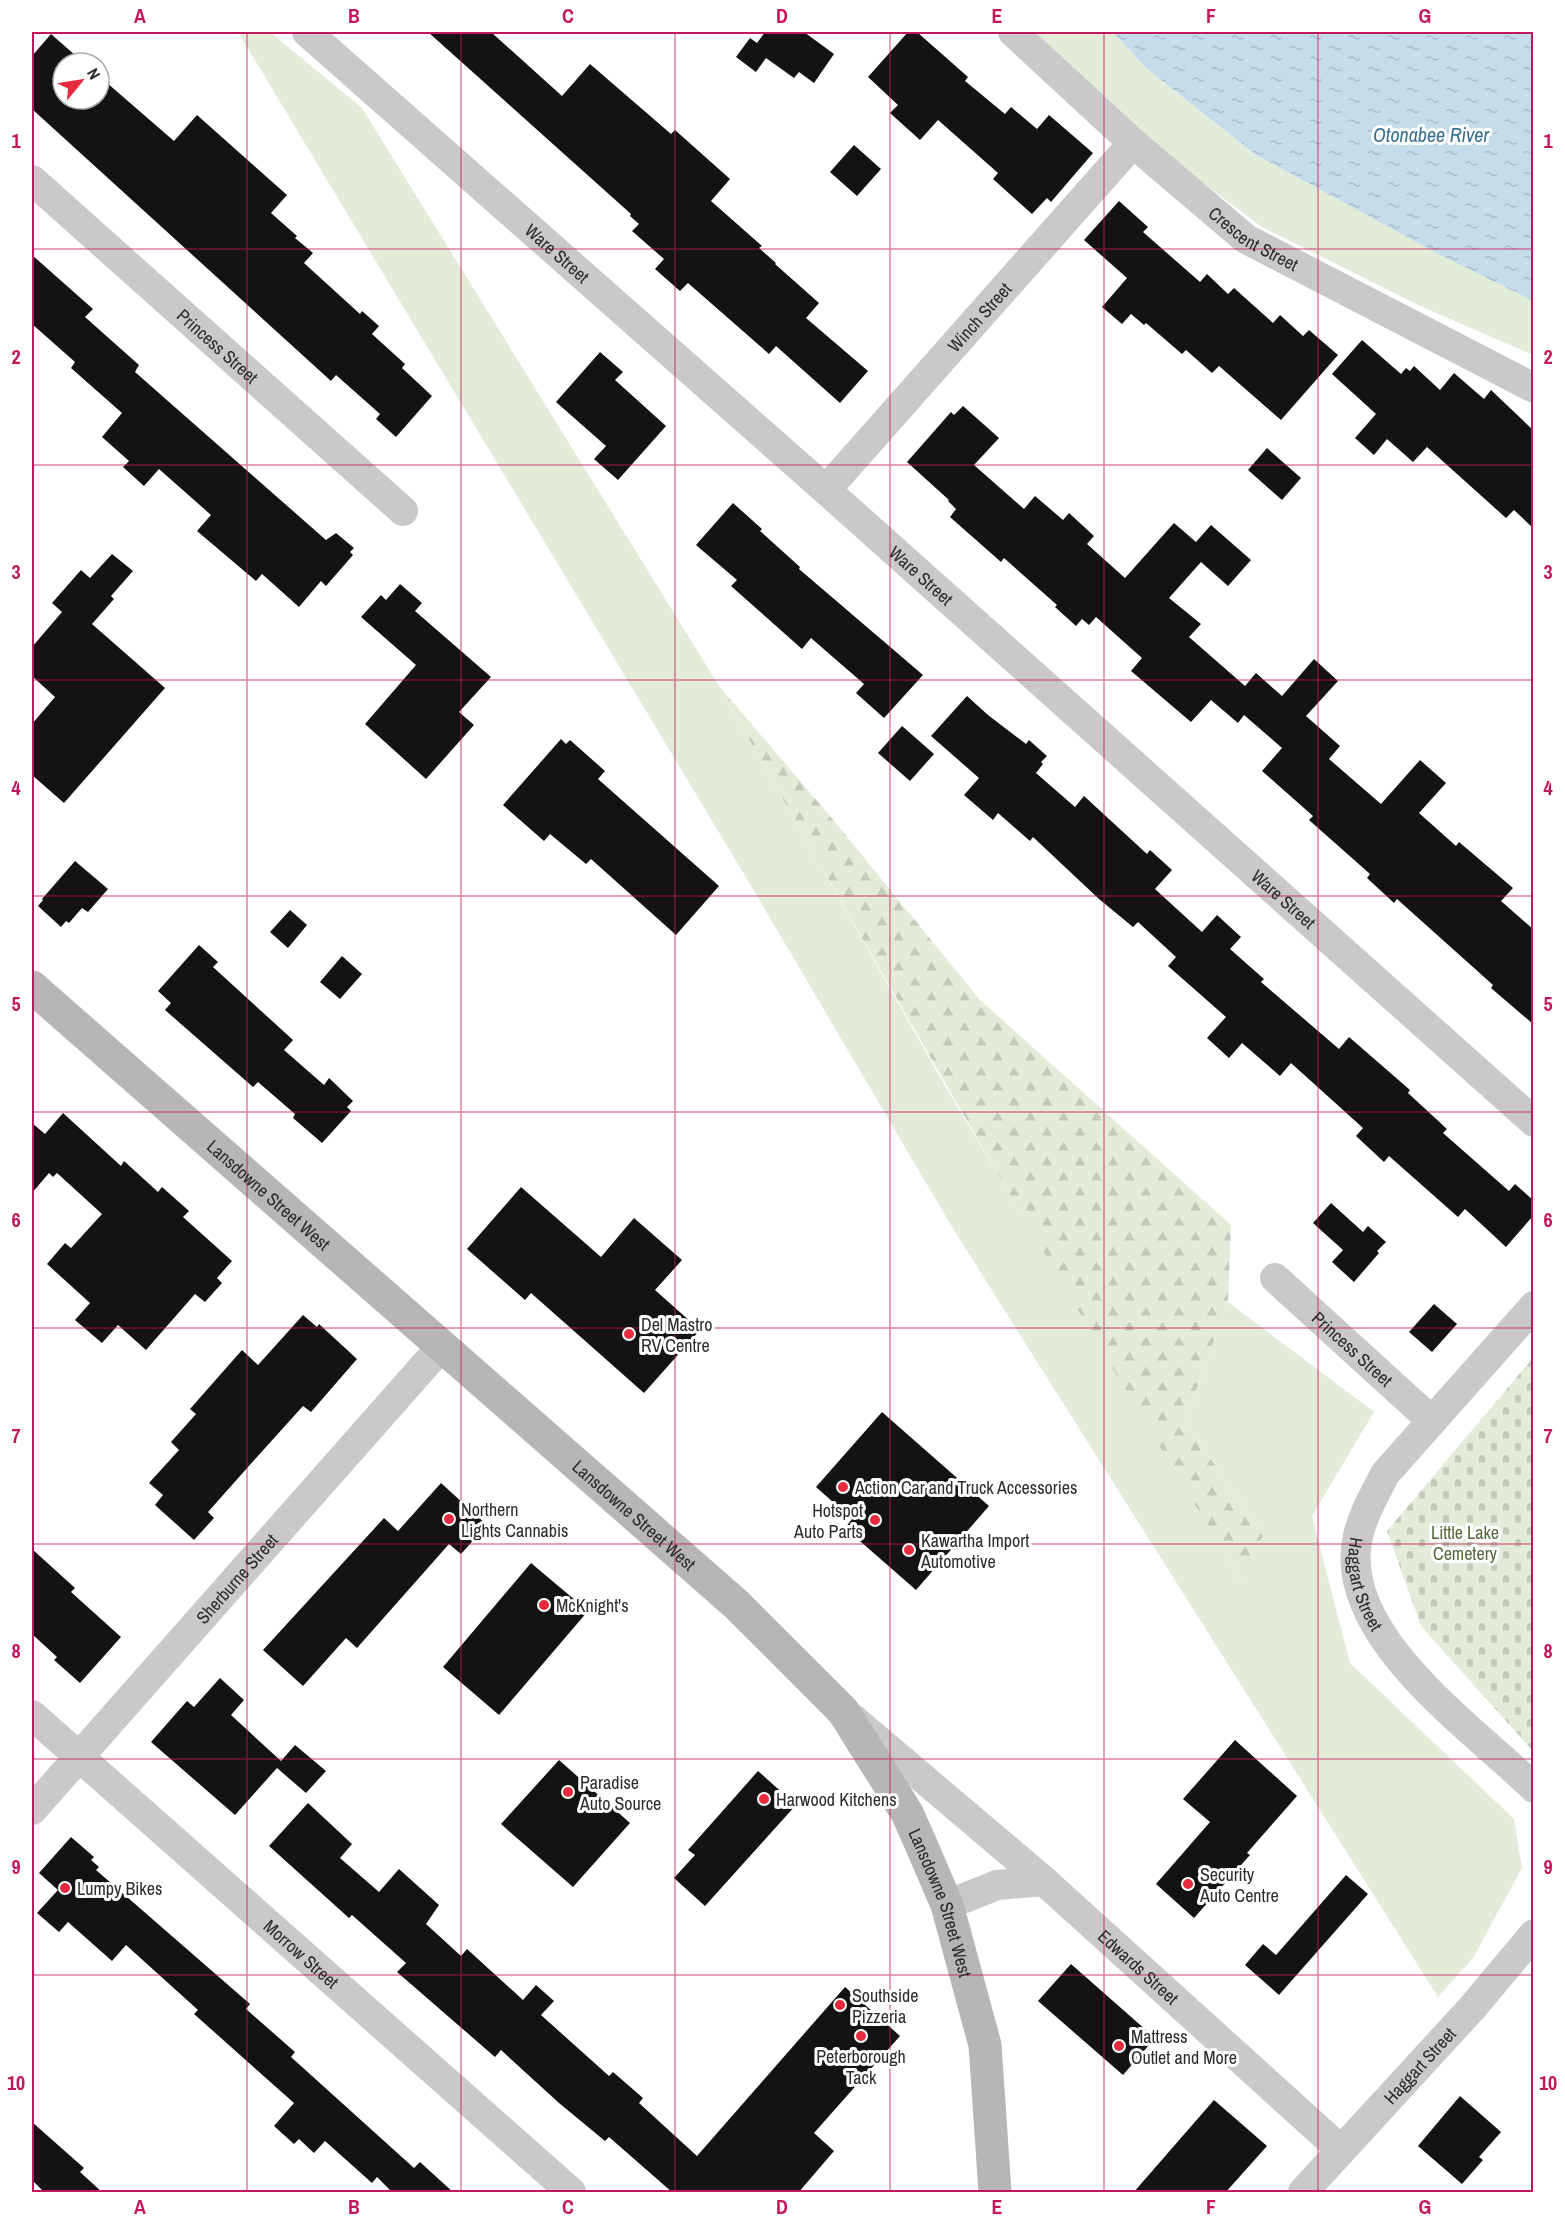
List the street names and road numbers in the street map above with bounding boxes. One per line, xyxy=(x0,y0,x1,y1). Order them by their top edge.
street label: Crescent Street xyxy=(1204,200,1303,277)
street label: Ware Street xyxy=(520,218,595,288)
street label: Winch Street xyxy=(941,277,1017,357)
street label: Princess Street xyxy=(172,303,264,389)
street label: Ware Street xyxy=(884,540,959,611)
street label: Ware Street xyxy=(1246,863,1321,934)
street label: Lansdowne Street West xyxy=(202,1134,336,1256)
street label: Princess Street xyxy=(1307,1305,1398,1392)
street label: Lansdowne Street West xyxy=(567,1454,702,1576)
street label: Sherburne Street xyxy=(190,1528,283,1629)
street label: Haggart Street xyxy=(1343,1536,1389,1635)
street label: Lansdowne Street West xyxy=(903,1824,978,1980)
street label: Morrow Street xyxy=(259,1913,345,1994)
street label: Edwards Street xyxy=(1093,1923,1184,2010)
street label: Haggart Street xyxy=(1378,2021,1461,2109)

